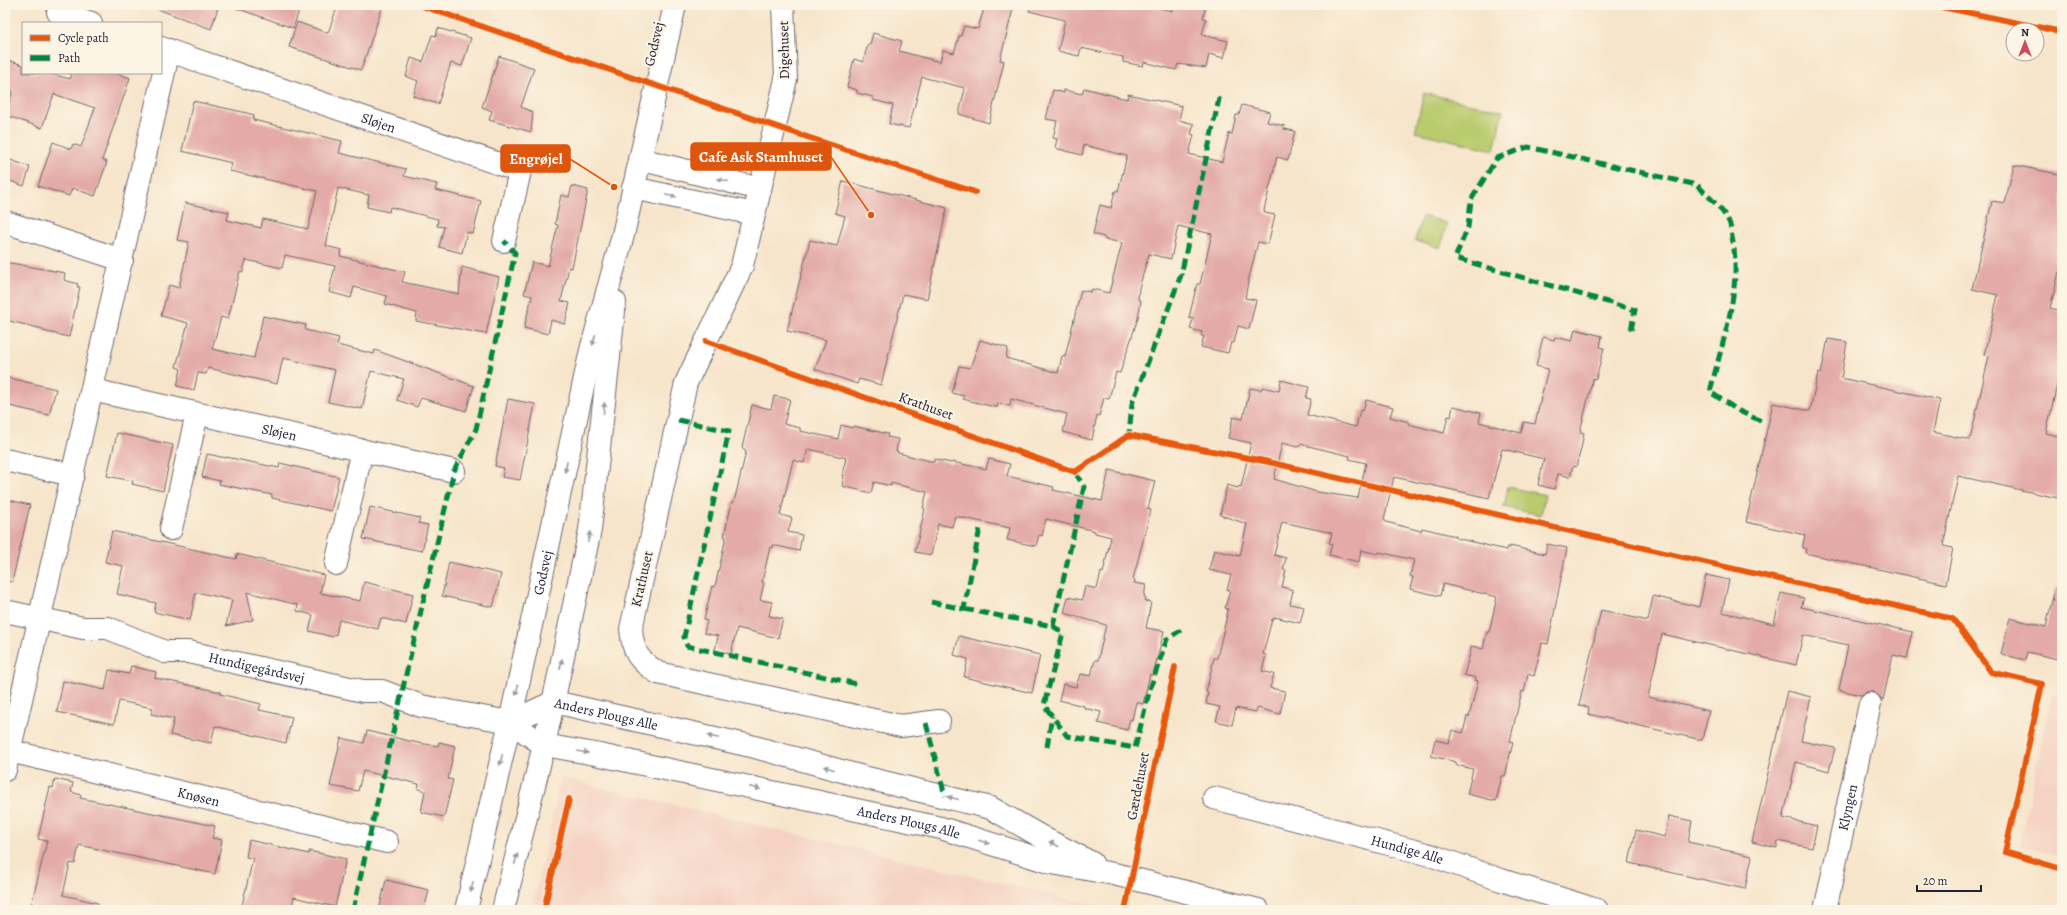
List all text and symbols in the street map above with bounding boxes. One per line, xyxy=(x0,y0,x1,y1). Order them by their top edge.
street label: Godsvej xyxy=(640,20,668,68)
street label: Digehuset xyxy=(774,20,794,79)
legend xyxy=(22,22,162,74)
north arrow xyxy=(2005,22,2045,62)
text: N xyxy=(2021,25,2029,40)
text: Cycle path xyxy=(58,30,109,46)
text: Path xyxy=(58,50,81,66)
street label: Sløjen xyxy=(359,108,399,137)
callout: Cafe Ask Stamhuset xyxy=(691,143,831,170)
callout: Engrøjel xyxy=(501,145,570,172)
text: Cafe Ask Stamhuset xyxy=(699,147,823,167)
text: Engrøjel xyxy=(509,149,563,169)
one-way arrow xyxy=(716,176,729,182)
one-way arrow xyxy=(665,194,677,200)
one-way arrow xyxy=(591,335,597,347)
street label: Krathuset xyxy=(896,387,956,425)
one-way arrow xyxy=(600,402,607,414)
street label: Sløjen xyxy=(260,419,299,445)
one-way arrow xyxy=(562,461,568,473)
one-way arrow xyxy=(586,531,592,543)
street label: Godsvej xyxy=(528,549,557,597)
street label: Krathuset xyxy=(626,549,658,609)
street label: Hundigegårdsvej xyxy=(207,647,307,687)
one-way arrow xyxy=(559,658,565,670)
one-way arrow xyxy=(514,684,520,696)
street label: Anders Plougs Alle xyxy=(552,693,660,734)
one-way arrow xyxy=(706,734,719,740)
one-way arrow xyxy=(577,749,589,755)
street label: Gærdehuset xyxy=(1122,750,1154,822)
one-way arrow xyxy=(498,754,504,766)
one-way arrow xyxy=(823,765,835,771)
street label: Knøsen xyxy=(175,782,222,811)
street label: Klyngen xyxy=(1833,782,1862,832)
one-way arrow xyxy=(748,786,761,792)
one-way arrow xyxy=(947,795,959,801)
street label: Anders Plougs Alle xyxy=(855,801,963,843)
street label: Hundige Alle xyxy=(1369,830,1446,869)
one-way arrow xyxy=(978,839,990,845)
one-way arrow xyxy=(1048,841,1060,847)
one-way arrow xyxy=(513,852,519,864)
scale bar xyxy=(1917,867,1981,893)
text: 20 m xyxy=(1923,873,1947,889)
one-way arrow xyxy=(468,880,474,893)

